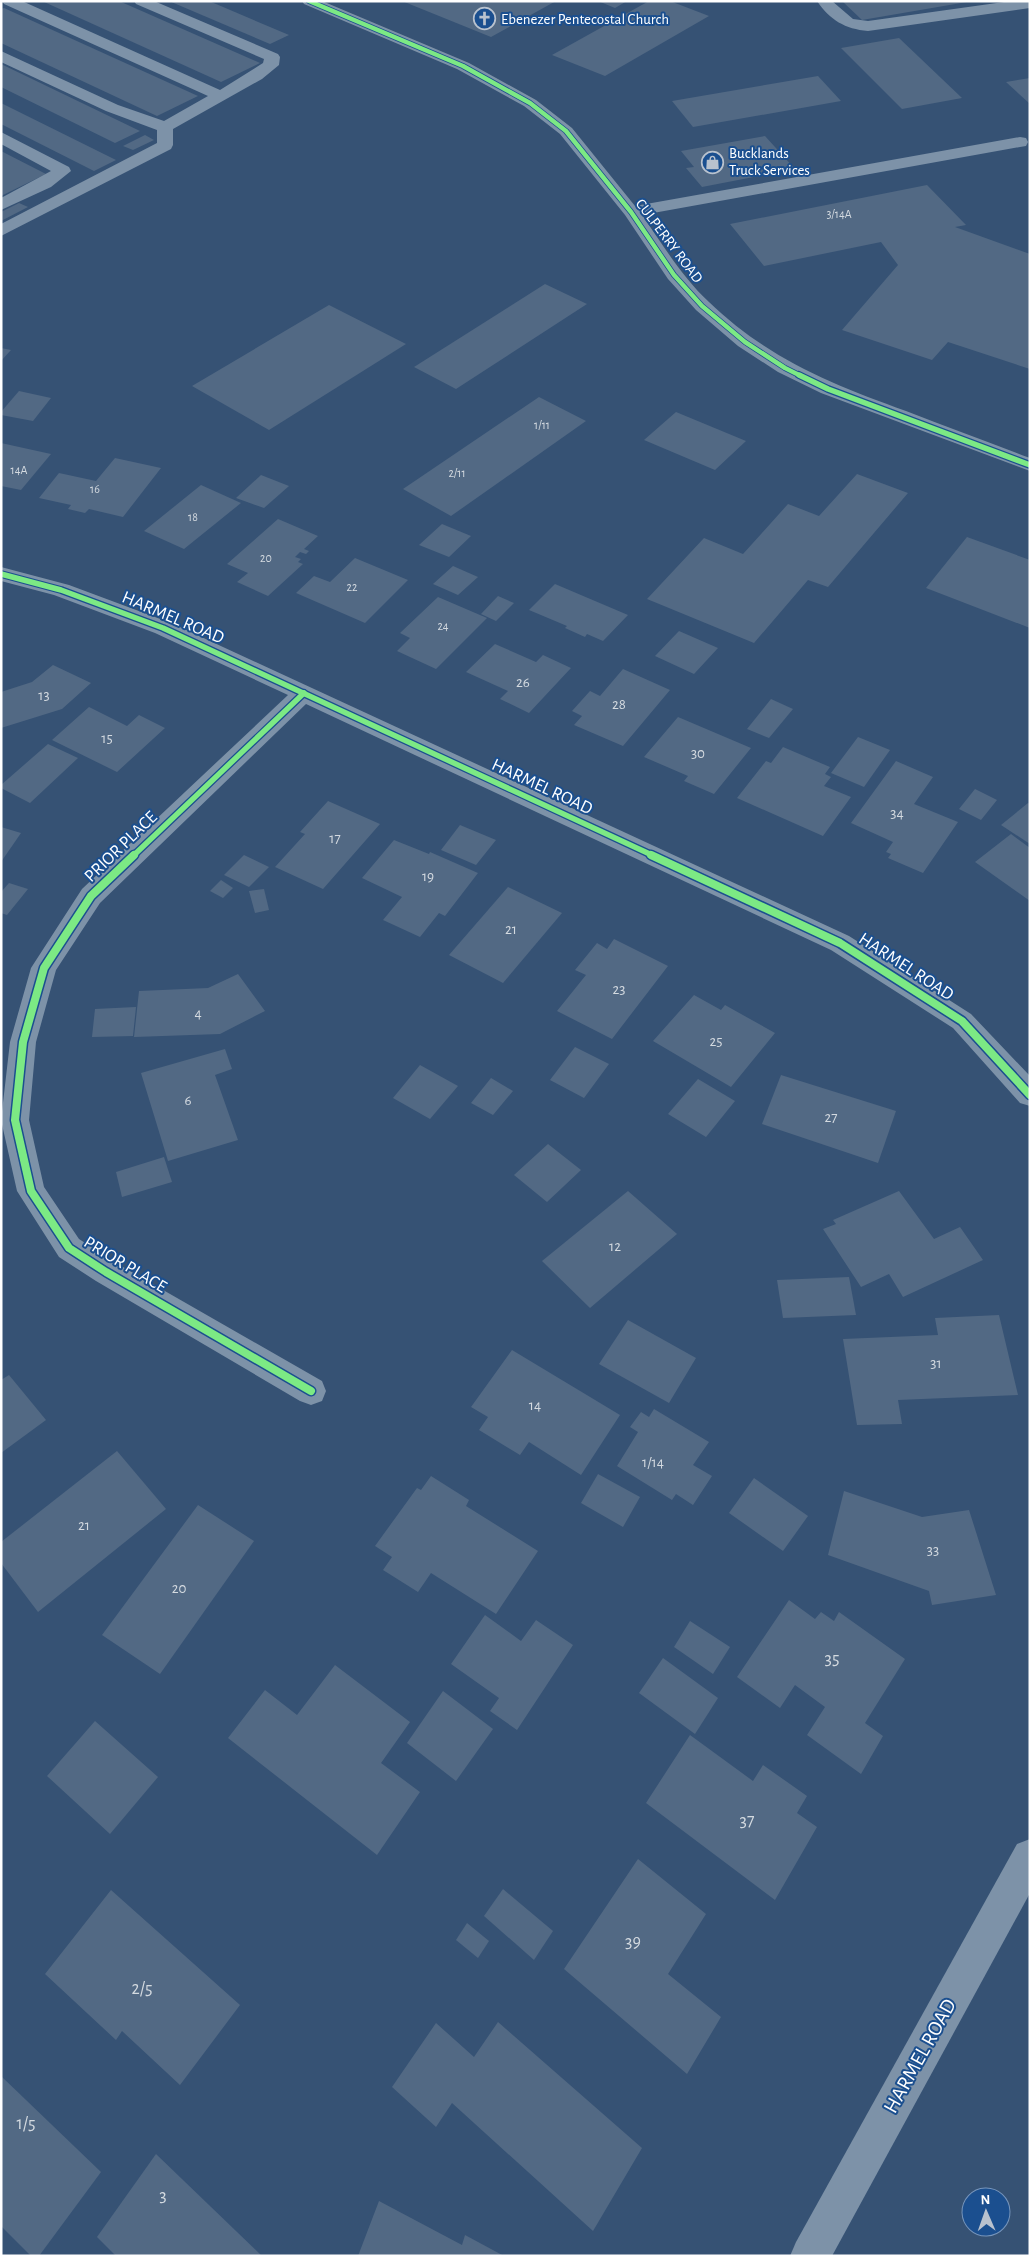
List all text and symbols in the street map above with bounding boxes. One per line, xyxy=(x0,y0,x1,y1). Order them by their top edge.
church icon: Ebenezer Pentecostal Church xyxy=(473,7,497,31)
place label: Ebenezer Pentecostal Church xyxy=(501,12,669,27)
place label: Bucklands Truck Services xyxy=(729,146,810,178)
shop icon: Bucklands Truck Services xyxy=(701,150,725,174)
street label: CULPERRY ROAD xyxy=(633,196,706,286)
house number: 3/14A xyxy=(826,208,852,220)
house number: 1/11 xyxy=(534,419,550,431)
house number: 14A xyxy=(11,464,27,476)
house number: 2/11 xyxy=(448,467,466,479)
house number: 16 xyxy=(90,483,100,495)
house number: 18 xyxy=(188,511,198,523)
house number: 20 xyxy=(260,552,272,564)
house number: 22 xyxy=(347,581,358,593)
street label: HARMEL ROAD xyxy=(119,588,227,648)
house number: 24 xyxy=(437,620,449,632)
house number: 26 xyxy=(516,675,530,690)
house number: 13 xyxy=(38,688,50,703)
house number: 28 xyxy=(612,697,626,712)
house number: 15 xyxy=(101,731,113,746)
house number: 30 xyxy=(691,746,705,761)
street label: HARMEL ROAD xyxy=(489,756,595,818)
house number: 34 xyxy=(890,806,904,821)
street label: PRIOR PLACE xyxy=(81,808,161,886)
house number: 17 xyxy=(329,831,341,846)
house number: 19 xyxy=(422,869,434,884)
house number: 21 xyxy=(505,922,517,937)
street label: HARMEL ROAD xyxy=(855,930,957,1004)
house number: 23 xyxy=(612,982,626,997)
house number: 4 xyxy=(194,1006,202,1021)
house number: 25 xyxy=(709,1034,723,1049)
house number: 6 xyxy=(184,1093,192,1108)
house number: 27 xyxy=(824,1110,838,1125)
street label: PRIOR PLACE xyxy=(80,1233,170,1297)
house number: 12 xyxy=(609,1239,621,1254)
house number: 31 xyxy=(930,1356,942,1371)
house number: 14 xyxy=(529,1398,541,1413)
house number: 1/14 xyxy=(642,1455,664,1470)
house number: 21 xyxy=(78,1518,90,1533)
house number: 33 xyxy=(927,1543,939,1558)
house number: 20 xyxy=(172,1581,186,1596)
house number: 35 xyxy=(825,1650,839,1668)
house number: 37 xyxy=(740,1812,754,1830)
house number: 39 xyxy=(625,1933,641,1951)
house number: 2/5 xyxy=(132,1980,152,1998)
street label: HARMEL ROAD xyxy=(880,1995,960,2117)
house number: 1/5 xyxy=(17,2115,35,2133)
house number: 3 xyxy=(159,2187,167,2205)
north arrow xyxy=(961,2187,1011,2237)
text: N xyxy=(980,2193,991,2207)

